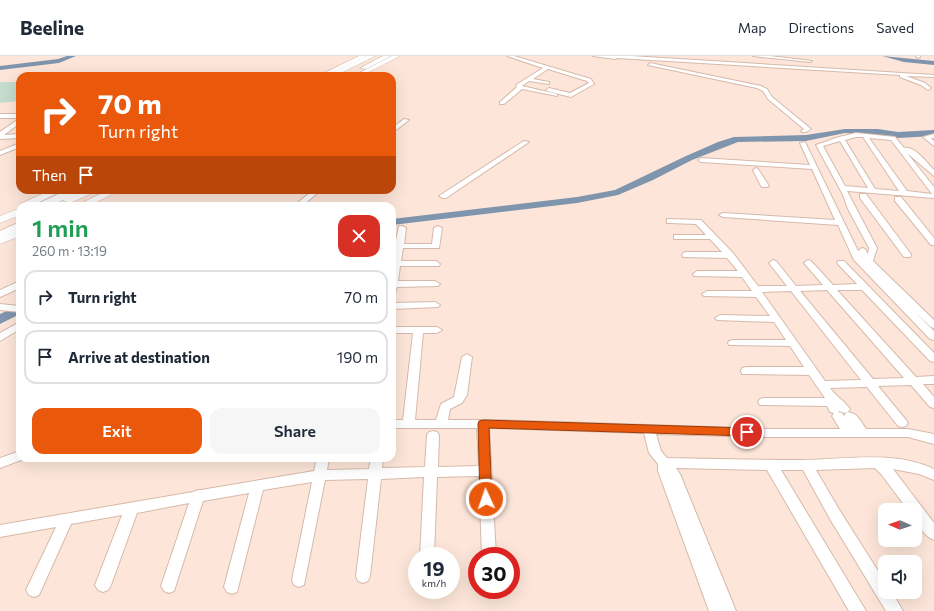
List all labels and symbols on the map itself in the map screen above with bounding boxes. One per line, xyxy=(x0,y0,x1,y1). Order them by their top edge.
pin xyxy=(730,415,764,449)
position arrow xyxy=(465,478,507,520)
north arrow xyxy=(878,503,922,547)
speed limit sign: 30 xyxy=(468,547,520,599)

